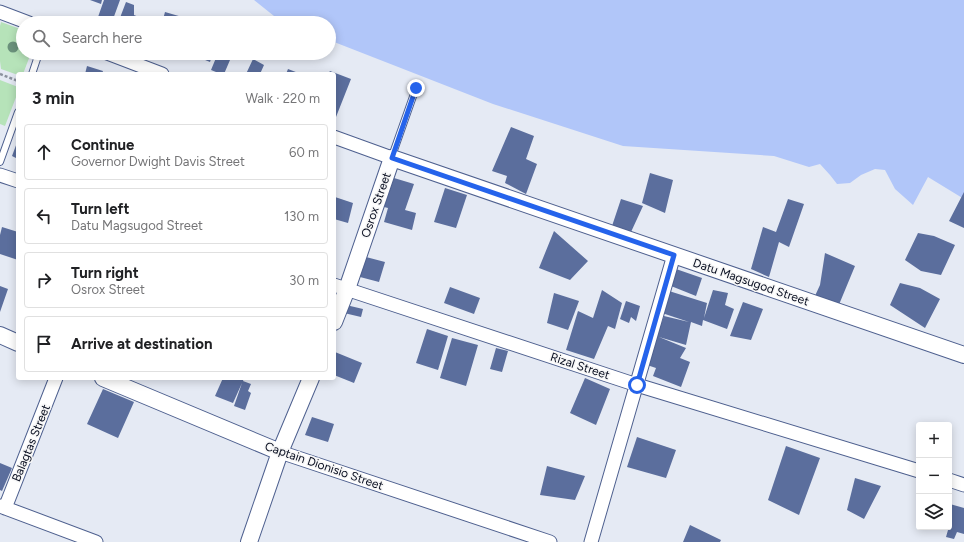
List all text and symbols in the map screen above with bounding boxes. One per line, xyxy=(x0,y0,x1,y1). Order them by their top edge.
search box xyxy=(16,16,336,60)
icon: search xyxy=(30,27,52,49)
text: Search here xyxy=(62,29,142,47)
route end xyxy=(407,79,425,97)
text: 3 min xyxy=(32,88,74,108)
text: Walk · 220 m xyxy=(245,91,320,106)
text: Continue xyxy=(71,136,134,154)
icon: ahead xyxy=(33,141,55,163)
text: 60 m xyxy=(289,145,319,160)
text: Governor Dwight Davis Street xyxy=(71,154,245,169)
street label: Osrox Street xyxy=(358,170,394,239)
text: Turn left xyxy=(71,200,129,218)
icon: left xyxy=(33,205,55,227)
text: 130 m xyxy=(284,209,319,224)
text: Datu Magsugod Street xyxy=(71,218,203,233)
street label: Datu Magsugod Street xyxy=(691,256,811,309)
text: Turn right xyxy=(71,264,139,282)
icon: right xyxy=(33,269,55,291)
text: 30 m xyxy=(289,273,319,288)
text: Osrox Street xyxy=(71,282,145,297)
icon: arrive xyxy=(33,333,55,355)
text: Arrive at destination xyxy=(71,335,212,353)
street label: Rizal Street xyxy=(549,350,612,382)
route start xyxy=(628,376,646,394)
street label: Balagtas Street xyxy=(9,402,53,484)
map controls xyxy=(916,422,952,530)
button: + xyxy=(916,422,952,458)
street label: Captain Dionisio Street xyxy=(263,439,385,493)
button: − xyxy=(916,458,952,494)
button: layers xyxy=(916,494,952,530)

